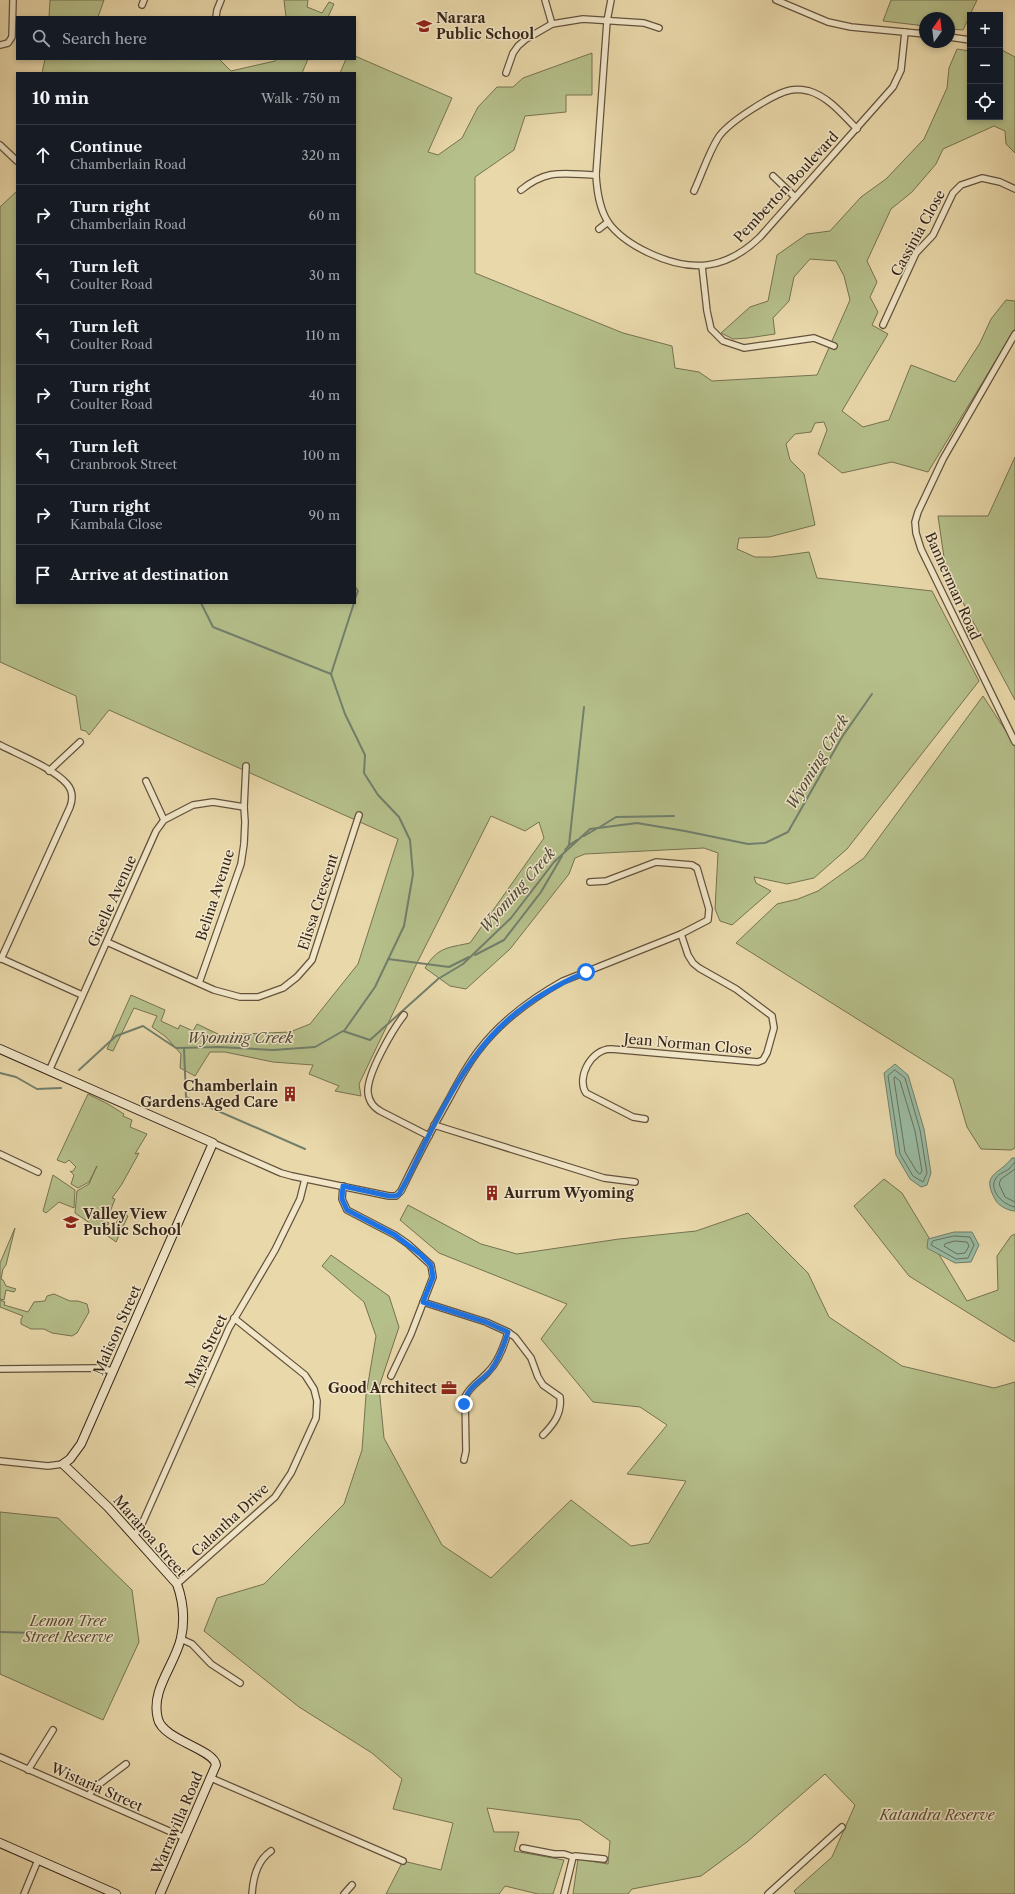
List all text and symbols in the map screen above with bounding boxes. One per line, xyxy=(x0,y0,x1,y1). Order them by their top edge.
place label: Narara Public School xyxy=(436,9,534,43)
north arrow xyxy=(919,12,955,48)
map controls xyxy=(967,12,1003,120)
button: + xyxy=(967,12,1003,48)
search box xyxy=(16,16,356,60)
school or university icon: Narara Public School xyxy=(415,17,433,35)
icon: search xyxy=(30,27,52,49)
text: Search here xyxy=(62,29,147,48)
button: − xyxy=(967,48,1003,84)
button: locate xyxy=(967,84,1003,120)
text: 10 min xyxy=(32,88,89,108)
text: Walk · 750 m xyxy=(261,90,340,106)
street label: Pemberton Boulevard xyxy=(730,127,843,246)
text: Continue xyxy=(70,137,142,156)
icon: ahead xyxy=(32,144,54,166)
text: 320 m xyxy=(302,147,340,163)
text: Chamberlain Road xyxy=(70,156,186,172)
street label: Cassinia Close xyxy=(887,186,949,279)
text: Turn right xyxy=(70,197,150,216)
icon: right xyxy=(32,204,54,226)
text: 60 m xyxy=(309,207,340,223)
text: Chamberlain Road xyxy=(70,216,186,232)
text: Turn left xyxy=(70,257,139,276)
icon: left xyxy=(32,264,54,286)
text: 30 m xyxy=(309,267,340,283)
text: Coulter Road xyxy=(70,276,153,292)
text: Turn left xyxy=(70,317,139,336)
icon: left xyxy=(32,324,54,346)
text: 110 m xyxy=(305,327,340,343)
text: Coulter Road xyxy=(70,336,153,352)
text: Turn right xyxy=(70,377,150,396)
icon: right xyxy=(32,384,54,406)
text: 40 m xyxy=(309,387,340,403)
text: Coulter Road xyxy=(70,396,153,412)
text: Turn left xyxy=(70,437,139,456)
icon: left xyxy=(32,444,54,466)
text: 100 m xyxy=(302,447,340,463)
text: Cranbrook Street xyxy=(70,456,177,472)
text: Turn right xyxy=(70,497,150,516)
icon: right xyxy=(32,504,54,526)
text: 90 m xyxy=(309,507,340,523)
text: Kambala Close xyxy=(70,516,163,532)
street label: Bannerman Road xyxy=(921,529,985,643)
icon: arrive xyxy=(32,564,54,586)
text: Arrive at destination xyxy=(70,565,229,584)
water label: Wyoming Creek xyxy=(781,711,853,813)
water label: Wyoming Creek xyxy=(475,843,559,936)
street label: Belina Avenue xyxy=(192,847,238,943)
street label: Elissa Crescent xyxy=(294,851,342,953)
street label: Giselle Avenue xyxy=(84,852,140,950)
route start xyxy=(577,963,595,981)
water label: Wyoming Creek xyxy=(187,1028,294,1047)
street label: Jean Norman Close xyxy=(621,1029,753,1059)
place label: Chamberlain Gardens Aged Care xyxy=(140,1077,278,1111)
building icon: Chamberlain Gardens Aged Care xyxy=(281,1085,299,1103)
building icon: Aurrum Wyoming xyxy=(483,1184,501,1202)
place label: Aurrum Wyoming xyxy=(503,1184,635,1202)
place label: Valley View Public School xyxy=(82,1205,181,1239)
school or university icon: Valley View Public School xyxy=(62,1213,80,1231)
street label: Malison Street xyxy=(89,1282,145,1378)
street label: Maya Street xyxy=(181,1311,231,1391)
place label: Good Architect xyxy=(328,1379,437,1397)
office icon: Good Architect xyxy=(440,1379,458,1397)
route end xyxy=(455,1395,473,1413)
street label: Calantha Drive xyxy=(187,1479,273,1561)
street label: Maranoa Street xyxy=(110,1491,190,1581)
park label: Lemon Tree Street Reserve xyxy=(22,1612,114,1646)
street label: Wistaria Street xyxy=(47,1758,146,1815)
street label: Warrawilla Road xyxy=(147,1768,207,1878)
park label: Katandra Reserve xyxy=(879,1806,996,1824)

